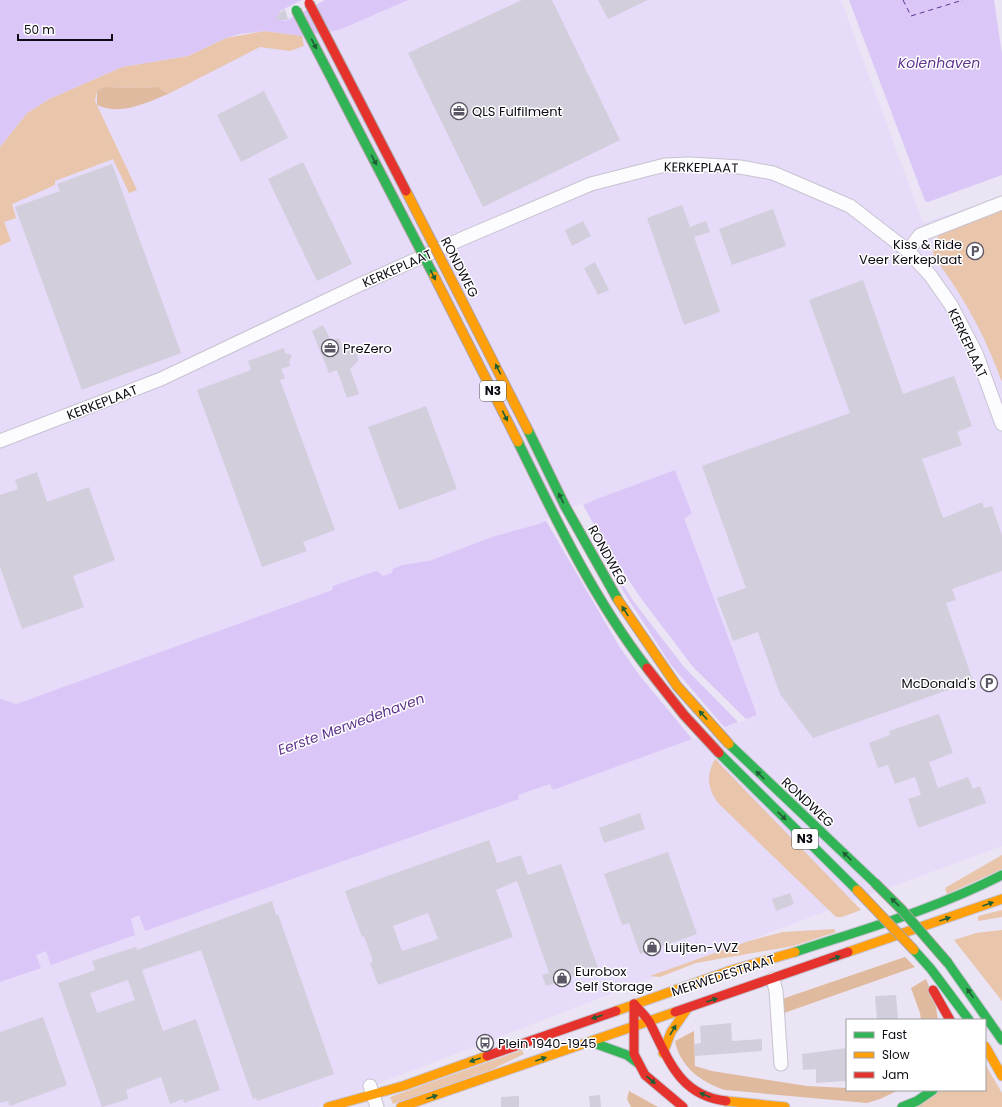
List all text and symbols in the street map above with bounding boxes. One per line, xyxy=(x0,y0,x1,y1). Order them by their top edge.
scale bar xyxy=(18,16,112,42)
text: 50 m xyxy=(24,21,55,38)
one-way arrow xyxy=(311,39,317,50)
water label: Kolenhaven xyxy=(898,53,980,73)
office icon: QLS Fulfilment xyxy=(449,101,469,121)
place label: QLS Fulfilment xyxy=(472,102,562,121)
one-way arrow xyxy=(371,154,377,166)
street label: KERKEPLAAT xyxy=(664,157,738,178)
street label: RONDWEG xyxy=(436,234,483,301)
place label: Kiss & Ride Veer Kerkeplaat xyxy=(859,235,962,269)
parking icon: Kiss & Ride Veer Kerkeplaat xyxy=(965,241,985,261)
street label: KERKEPLAAT xyxy=(359,245,435,292)
one-way arrow xyxy=(430,270,437,281)
street label: KERKEPLAAT xyxy=(943,305,992,381)
office icon: PreZero xyxy=(320,338,340,358)
place label: PreZero xyxy=(343,339,392,358)
one-way arrow xyxy=(495,363,501,374)
street label: KERKEPLAAT xyxy=(64,380,140,425)
road number: N3 xyxy=(480,381,506,401)
one-way arrow xyxy=(502,410,508,422)
one-way arrow xyxy=(558,492,564,504)
street label: RONDWEG xyxy=(583,522,632,589)
one-way arrow xyxy=(621,606,629,616)
parking icon: McDonald's xyxy=(979,673,999,693)
place label: McDonald's xyxy=(901,674,976,693)
water label: Eerste Merwedehaven xyxy=(275,688,427,760)
one-way arrow xyxy=(699,709,708,720)
one-way arrow xyxy=(755,770,765,780)
street label: RONDWEG xyxy=(777,773,838,832)
one-way arrow xyxy=(777,811,787,821)
road number: N3 xyxy=(792,829,818,849)
one-way arrow xyxy=(842,851,852,861)
one-way arrow xyxy=(890,897,900,907)
one-way arrow xyxy=(982,901,994,907)
one-way arrow xyxy=(940,916,952,922)
shop icon: Luijten-VVZ xyxy=(642,937,662,957)
place label: Luijten-VVZ xyxy=(665,938,738,957)
street label: MERWEDESTRAAT xyxy=(669,950,777,1001)
one-way arrow xyxy=(829,954,841,960)
place label: Eurobox Self Storage xyxy=(575,962,653,996)
shop icon: Eurobox Self Storage xyxy=(552,968,572,988)
one-way arrow xyxy=(966,987,974,998)
one-way arrow xyxy=(706,997,718,1003)
one-way arrow xyxy=(591,1014,603,1020)
legend xyxy=(846,1019,986,1091)
one-way arrow xyxy=(670,1024,677,1036)
text: Fast xyxy=(882,1026,907,1043)
bus stop icon: Plein 1940-1945 xyxy=(475,1033,495,1053)
place label: Plein 1940-1945 xyxy=(498,1034,596,1053)
text: Slow xyxy=(882,1046,910,1063)
one-way arrow xyxy=(535,1056,547,1062)
one-way arrow xyxy=(469,1058,481,1064)
text: Jam xyxy=(882,1066,909,1083)
one-way arrow xyxy=(646,1076,656,1085)
one-way arrow xyxy=(699,1092,711,1098)
one-way arrow xyxy=(426,1094,438,1100)

